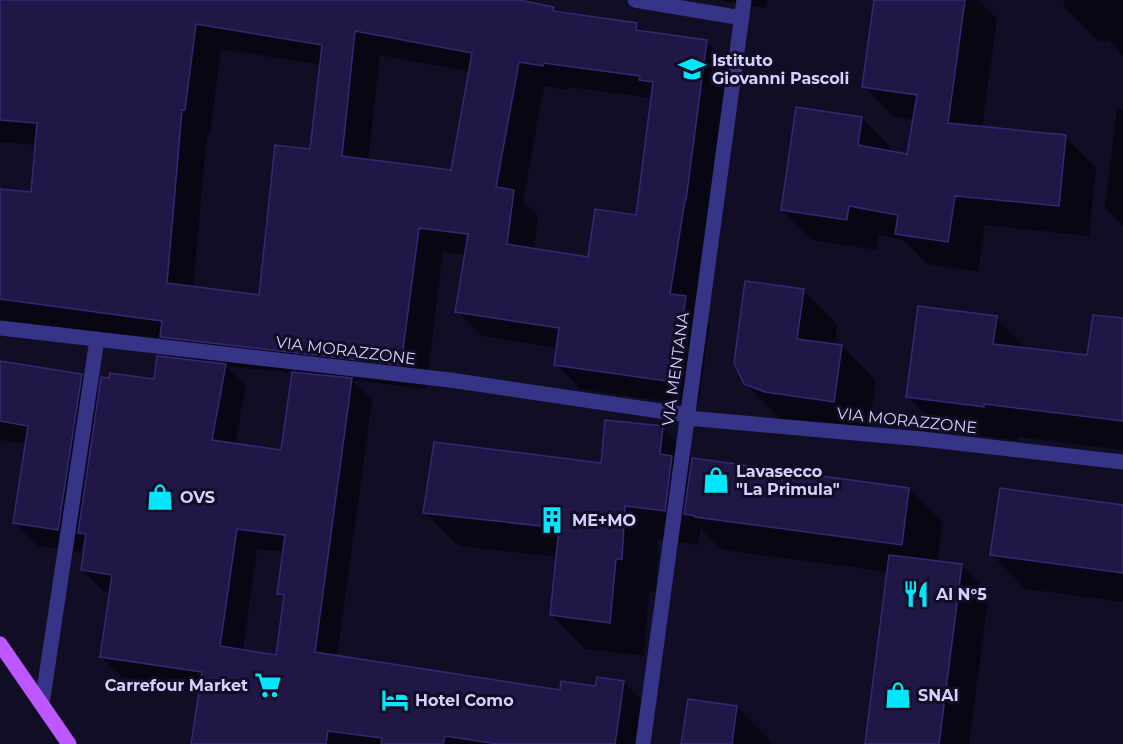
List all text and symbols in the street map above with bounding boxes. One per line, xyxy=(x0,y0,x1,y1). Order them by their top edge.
place label: Istituto Giovanni Pascoli xyxy=(712,51,849,88)
school or university icon: Istituto Giovanni Pascoli xyxy=(677,54,707,84)
street label: VIA MENTANA xyxy=(658,310,693,427)
street label: VIA MORAZZONE xyxy=(275,332,417,369)
street label: VIA MORAZZONE xyxy=(836,404,978,437)
place label: Lavasecco "La Primula" xyxy=(736,462,840,499)
shop icon: Lavasecco "La Primula" xyxy=(701,465,731,495)
shop icon: OVS xyxy=(145,482,175,512)
place label: OVS xyxy=(180,488,215,507)
building icon: ME+MO xyxy=(537,505,567,535)
place label: ME+MO xyxy=(572,511,636,530)
restaurant icon: Al N°5 xyxy=(901,579,931,609)
place label: Al N°5 xyxy=(935,585,987,604)
supermarket icon: Carrefour Market xyxy=(253,670,283,700)
place label: Carrefour Market xyxy=(105,676,248,695)
shop icon: SNAI xyxy=(883,680,913,710)
hotel icon: Hotel Como xyxy=(380,685,410,715)
place label: SNAI xyxy=(918,686,959,705)
place label: Hotel Como xyxy=(415,691,514,710)

